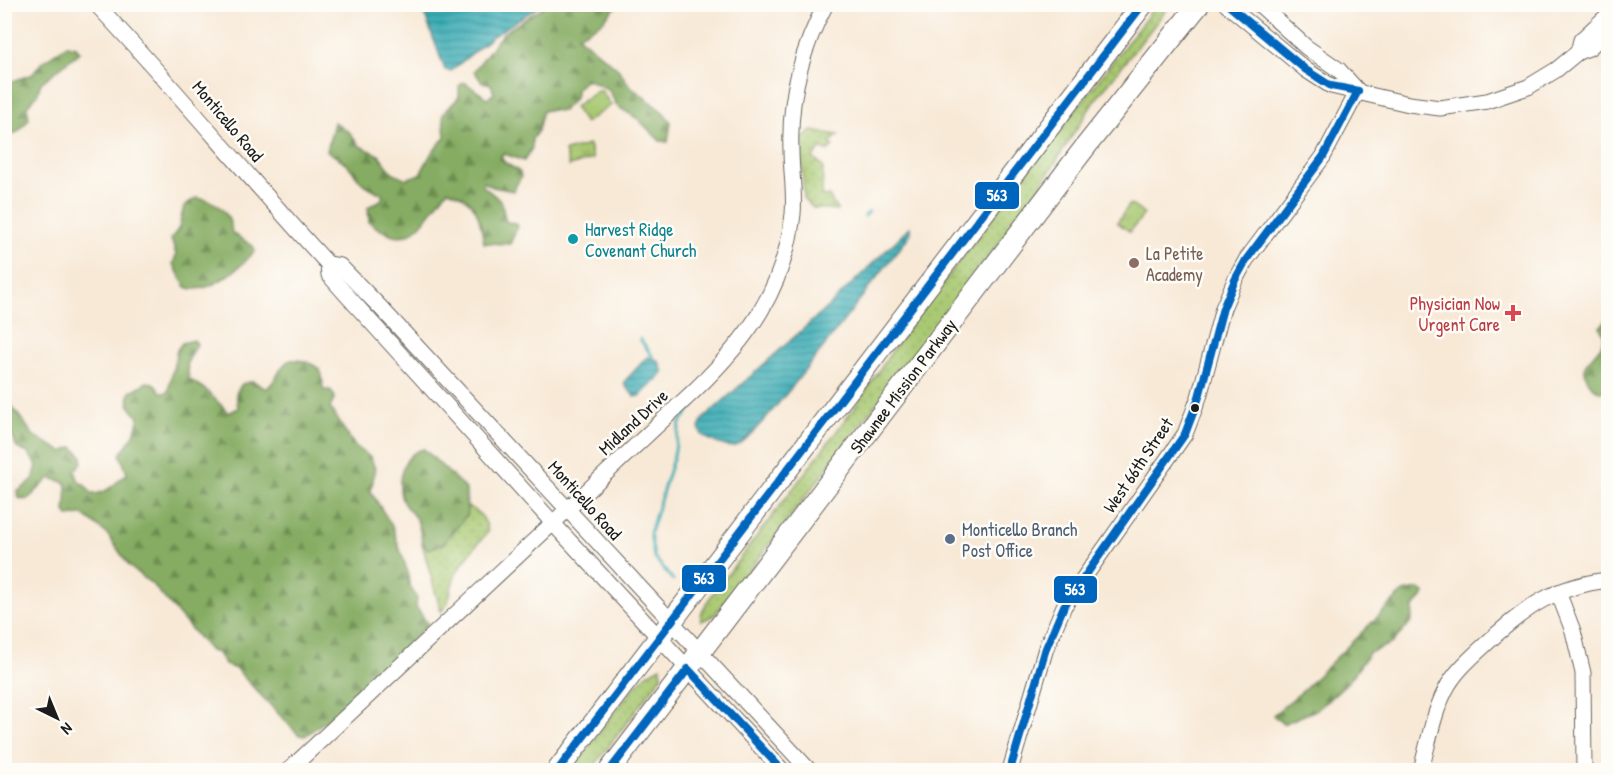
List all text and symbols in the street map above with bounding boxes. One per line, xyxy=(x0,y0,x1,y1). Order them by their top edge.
street label: Monticello Road xyxy=(187,75,269,167)
line badge: 563 xyxy=(974,181,1020,210)
text: 563 xyxy=(987,184,1007,206)
place label: Harvest Ridge Covenant Church xyxy=(585,217,697,263)
marker: Harvest Ridge Covenant Church xyxy=(566,232,580,246)
place label: La Petite Academy xyxy=(1146,241,1203,287)
marker: La Petite Academy xyxy=(1127,256,1141,270)
place label: Physician Now Urgent Care xyxy=(1410,291,1500,337)
marker: Physician Now Urgent Care xyxy=(1504,304,1522,322)
street label: Shawnee Mission Parkway xyxy=(844,313,962,459)
street label: Midland Drive xyxy=(593,383,673,461)
unlabelled marker xyxy=(1189,402,1201,414)
street label: West 66th Street xyxy=(1097,412,1179,517)
street label: Monticello Road xyxy=(543,455,627,545)
place label: Monticello Branch Post Office xyxy=(962,517,1078,563)
marker: Monticello Branch Post Office xyxy=(943,532,957,546)
line badge: 563 xyxy=(681,564,727,593)
text: 563 xyxy=(694,567,714,589)
line badge: 563 xyxy=(1053,575,1098,604)
text: 563 xyxy=(1065,578,1085,600)
north arrow xyxy=(27,688,87,748)
text: N xyxy=(56,718,78,740)

